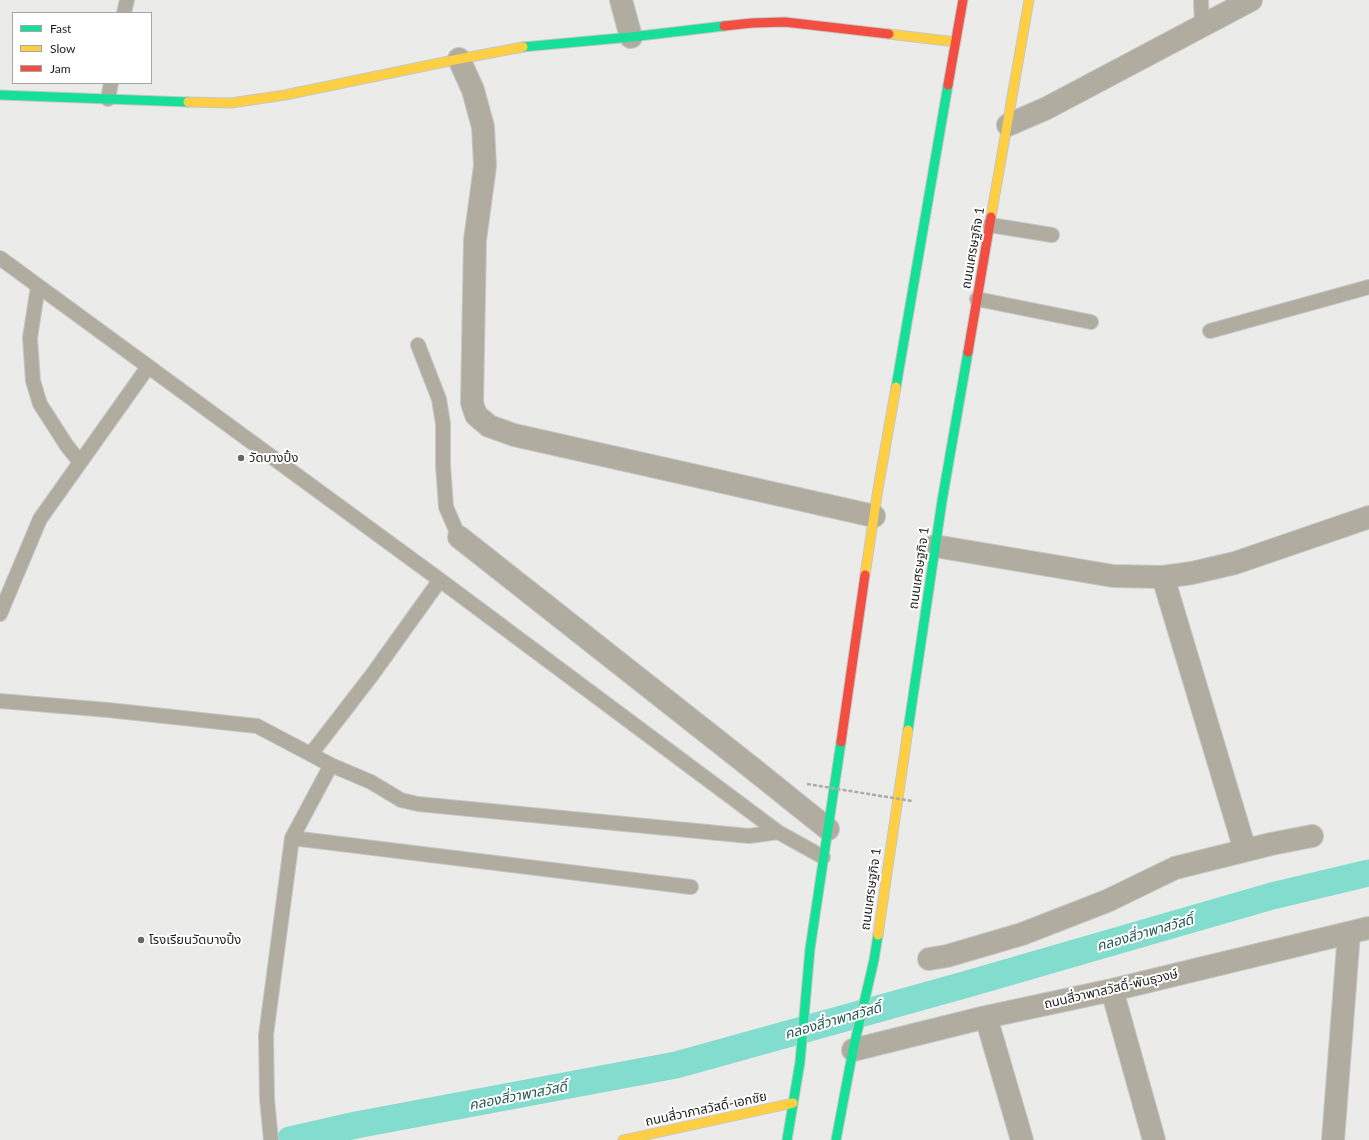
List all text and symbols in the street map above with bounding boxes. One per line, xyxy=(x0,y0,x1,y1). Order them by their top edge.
legend xyxy=(12,12,152,84)
text: Fast xyxy=(50,21,71,36)
text: Slow xyxy=(50,41,75,56)
text: Jam xyxy=(50,61,71,76)
street label: ถนนเศรษฐกิจ 1 xyxy=(958,206,988,290)
place label: วัดบางปิ้ง xyxy=(249,450,298,466)
marker: วัดบางปิ้ง xyxy=(236,453,246,463)
street label: ถนนเศรษฐกิจ 1 xyxy=(906,526,932,610)
street label: ถนนเศรษฐกิจ 1 xyxy=(858,847,884,931)
water label: คลองสี่วาพาสวัสดิ์ xyxy=(1095,911,1195,955)
place label: โรงเรียนวัดบางปิ้ง xyxy=(149,932,241,948)
marker: โรงเรียนวัดบางปิ้ง xyxy=(136,935,146,945)
street label: ถนนสี่วาพาสวัสดิ์-พันธุวงษ์ xyxy=(1042,966,1180,1012)
water label: คลองสี่วาพาสวัสดิ์ xyxy=(783,999,883,1043)
water label: คลองสี่วาพาสวัสดิ์ xyxy=(467,1078,569,1114)
street label: ถนนสี่วาภาสวัสดิ์-เอกชัย xyxy=(644,1088,768,1130)

